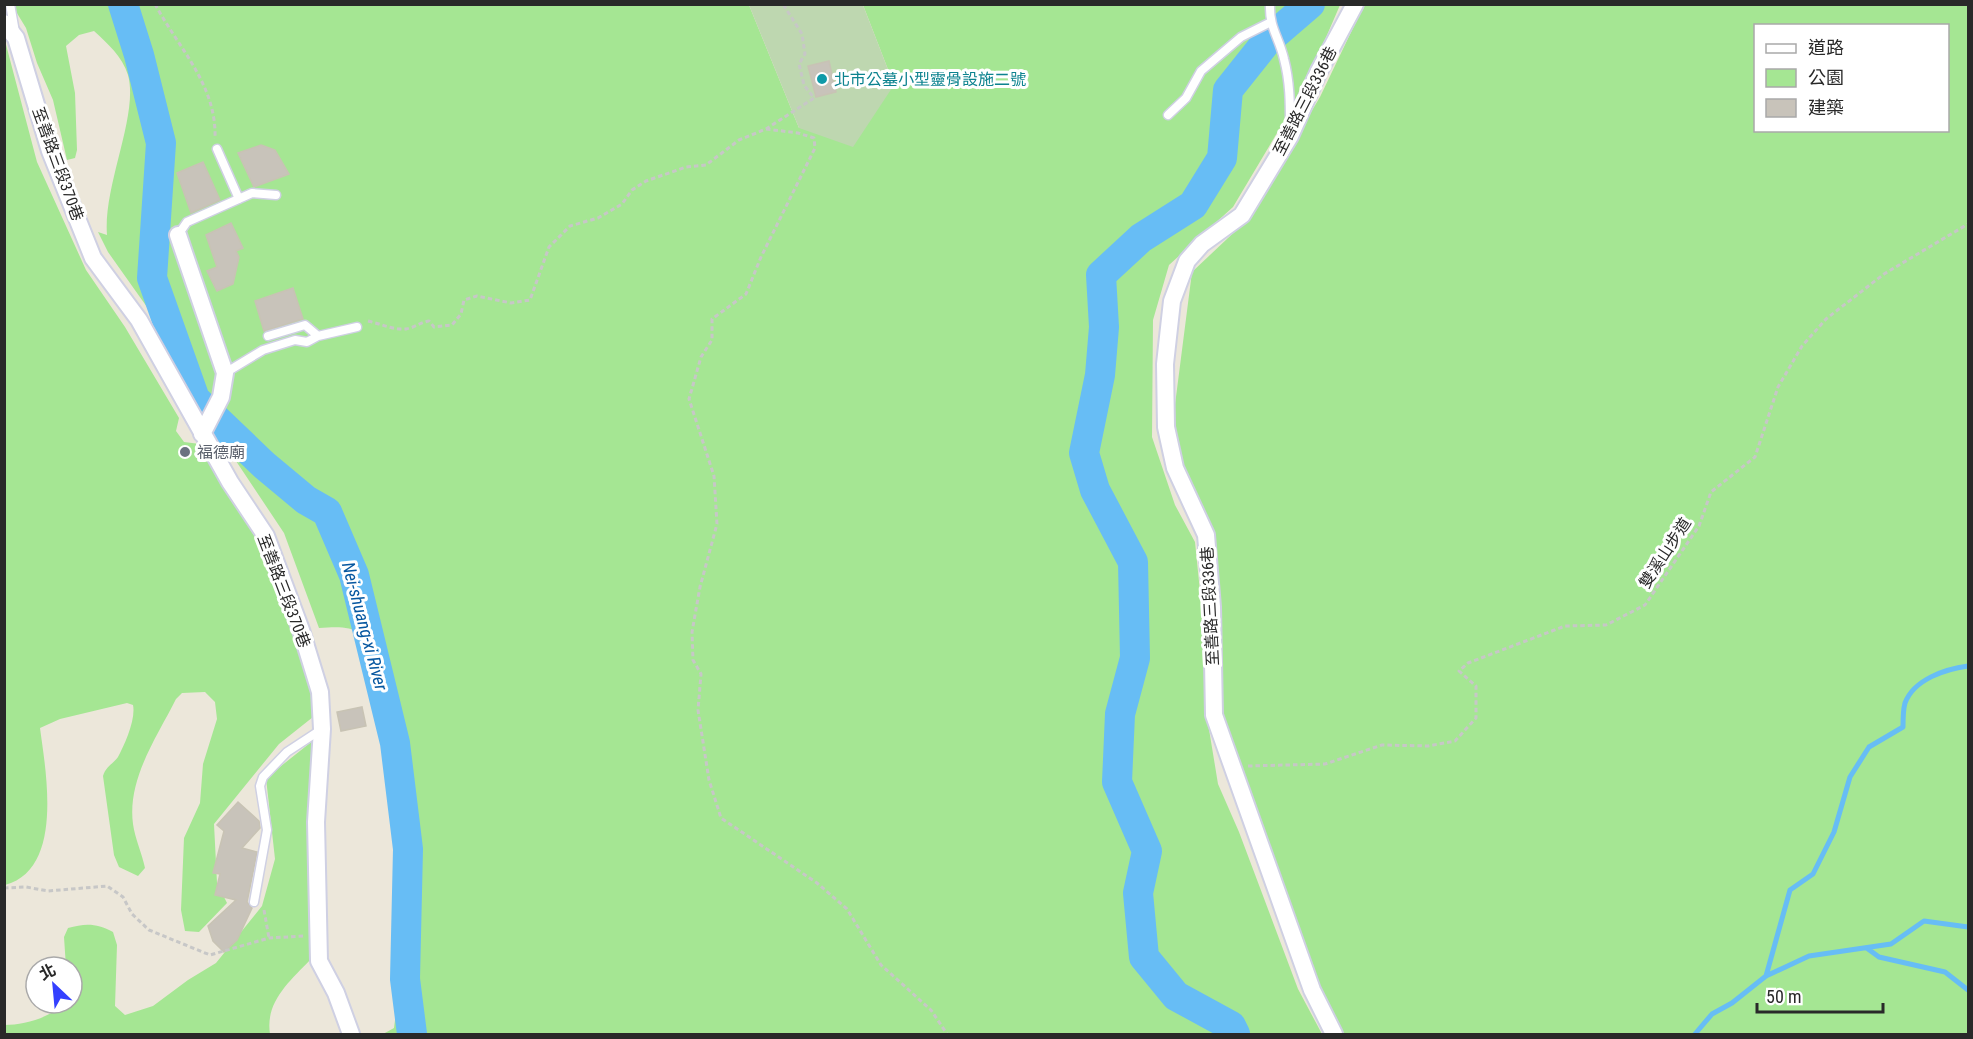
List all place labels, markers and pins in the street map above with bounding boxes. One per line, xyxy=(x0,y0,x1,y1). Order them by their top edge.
place label: 北市公墓小型靈骨設施二號 xyxy=(834,70,1026,89)
marker: 北市公墓小型靈骨設施二號 xyxy=(815,72,829,86)
place label: 福德廟 xyxy=(197,443,245,462)
marker: 福德廟 xyxy=(178,445,192,459)

